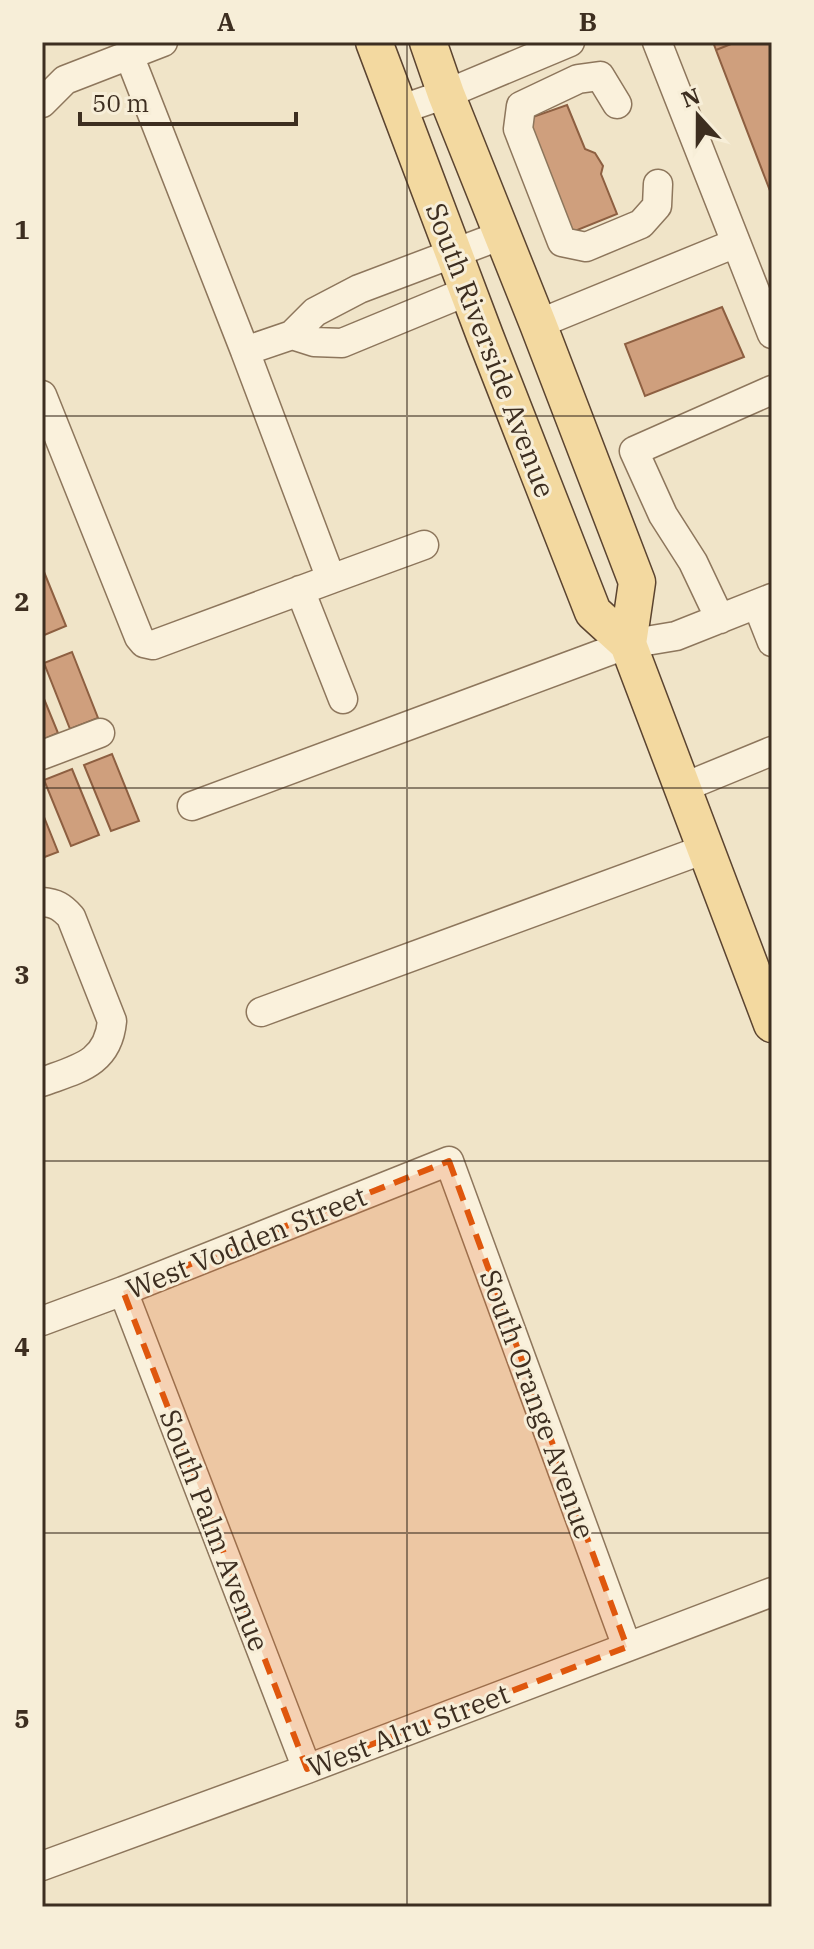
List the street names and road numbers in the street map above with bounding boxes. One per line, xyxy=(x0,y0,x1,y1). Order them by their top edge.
street label: South Riverside Avenue xyxy=(418,197,564,503)
street label: West Vodden Street xyxy=(120,1177,372,1307)
street label: South Orange Avenue xyxy=(472,1264,604,1544)
street label: South Palm Avenue xyxy=(152,1404,278,1656)
street label: West Alru Street xyxy=(302,1674,514,1786)

